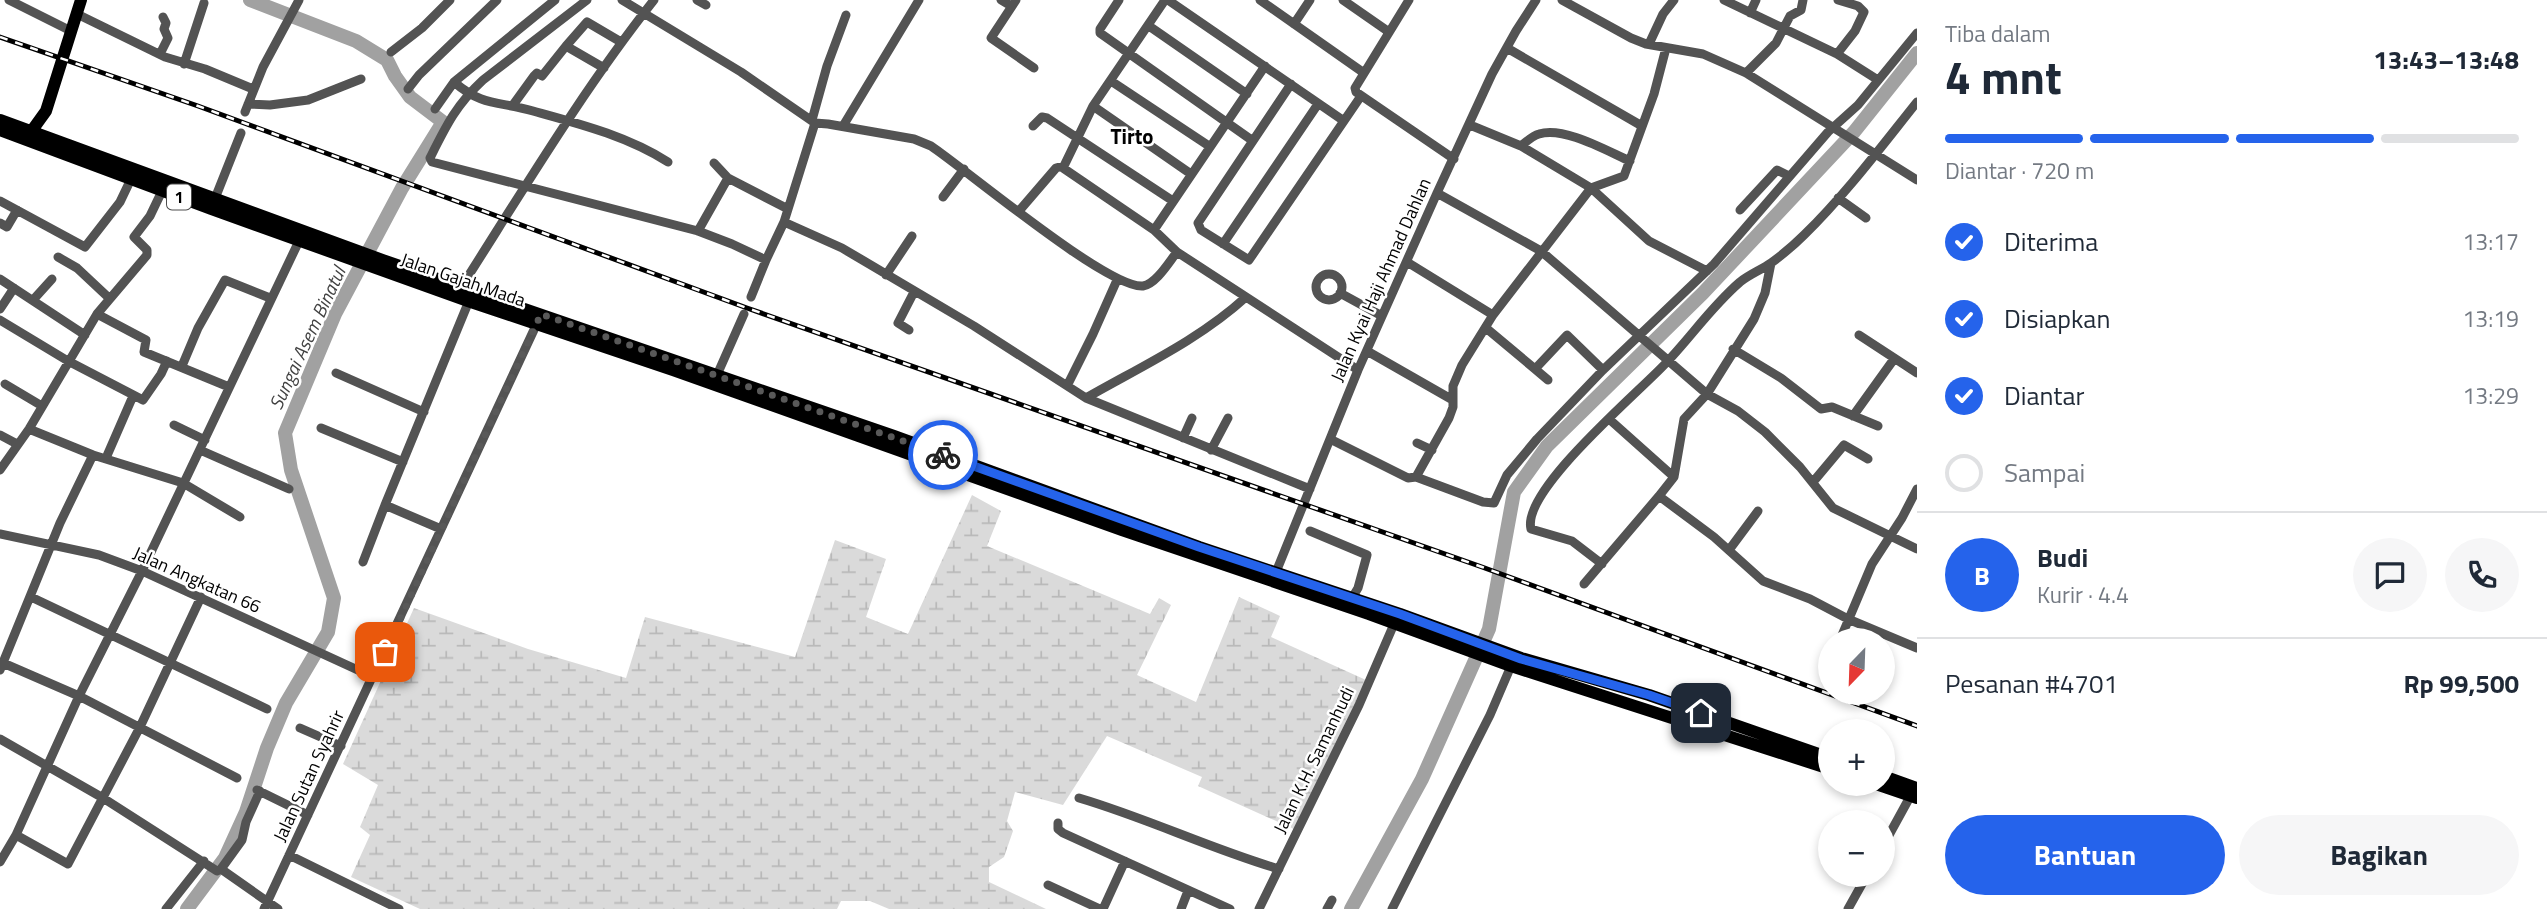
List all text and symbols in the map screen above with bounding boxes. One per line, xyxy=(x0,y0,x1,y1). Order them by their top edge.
text: Tiba dalam xyxy=(1945,16,2051,51)
text: 13:43–13:48 xyxy=(2373,40,2519,79)
text: 4 mnt xyxy=(1945,42,2062,112)
district label: Tirto xyxy=(1110,120,1154,152)
text: Diantar · 720 m xyxy=(1945,153,2094,188)
street label: Jalan Kyai Haji Ahmad Dahlan xyxy=(1323,174,1438,386)
road number: 1 xyxy=(167,184,191,210)
text: Diterima xyxy=(2004,222,2098,261)
icon: check xyxy=(1945,223,1983,261)
text: 13:17 xyxy=(2462,224,2519,259)
street label: Jalan Gajah Mada xyxy=(397,246,529,314)
water label: Sungai Asem Binatul xyxy=(261,260,353,414)
text: Disiapkan xyxy=(2004,299,2110,338)
icon: check xyxy=(1945,300,1983,338)
text: 13:19 xyxy=(2462,301,2519,336)
text: Diantar xyxy=(2004,376,2085,415)
icon: check xyxy=(1945,377,1983,415)
text: 13:29 xyxy=(2462,378,2519,413)
courier xyxy=(908,420,978,490)
icon: bike xyxy=(924,436,962,474)
text: Sampai xyxy=(2004,453,2085,492)
text: Budi xyxy=(2037,538,2088,577)
button: chat xyxy=(2353,538,2427,612)
button: phone xyxy=(2445,538,2519,612)
street label: Jalan Angkatan 66 xyxy=(129,539,265,620)
text: B xyxy=(1974,556,1990,595)
text: Kurir · 4.4 xyxy=(2037,577,2129,612)
pin xyxy=(355,622,415,682)
north arrow xyxy=(1818,628,1895,705)
map controls xyxy=(1818,628,1895,887)
icon: bag xyxy=(366,633,404,671)
text: Pesanan #4701 xyxy=(1945,664,2118,703)
text: Rp 99,500 xyxy=(2403,664,2519,703)
street label: Jalan K.H. Samanhudi xyxy=(1266,682,1361,838)
pin xyxy=(1671,683,1731,743)
icon: home xyxy=(1682,694,1720,732)
street label: Jalan Sutan Syahrir xyxy=(266,706,351,846)
button: + xyxy=(1818,719,1895,796)
button: − xyxy=(1818,810,1895,887)
button: Bantuan xyxy=(1945,815,2225,895)
button: Bagikan xyxy=(2239,815,2519,895)

